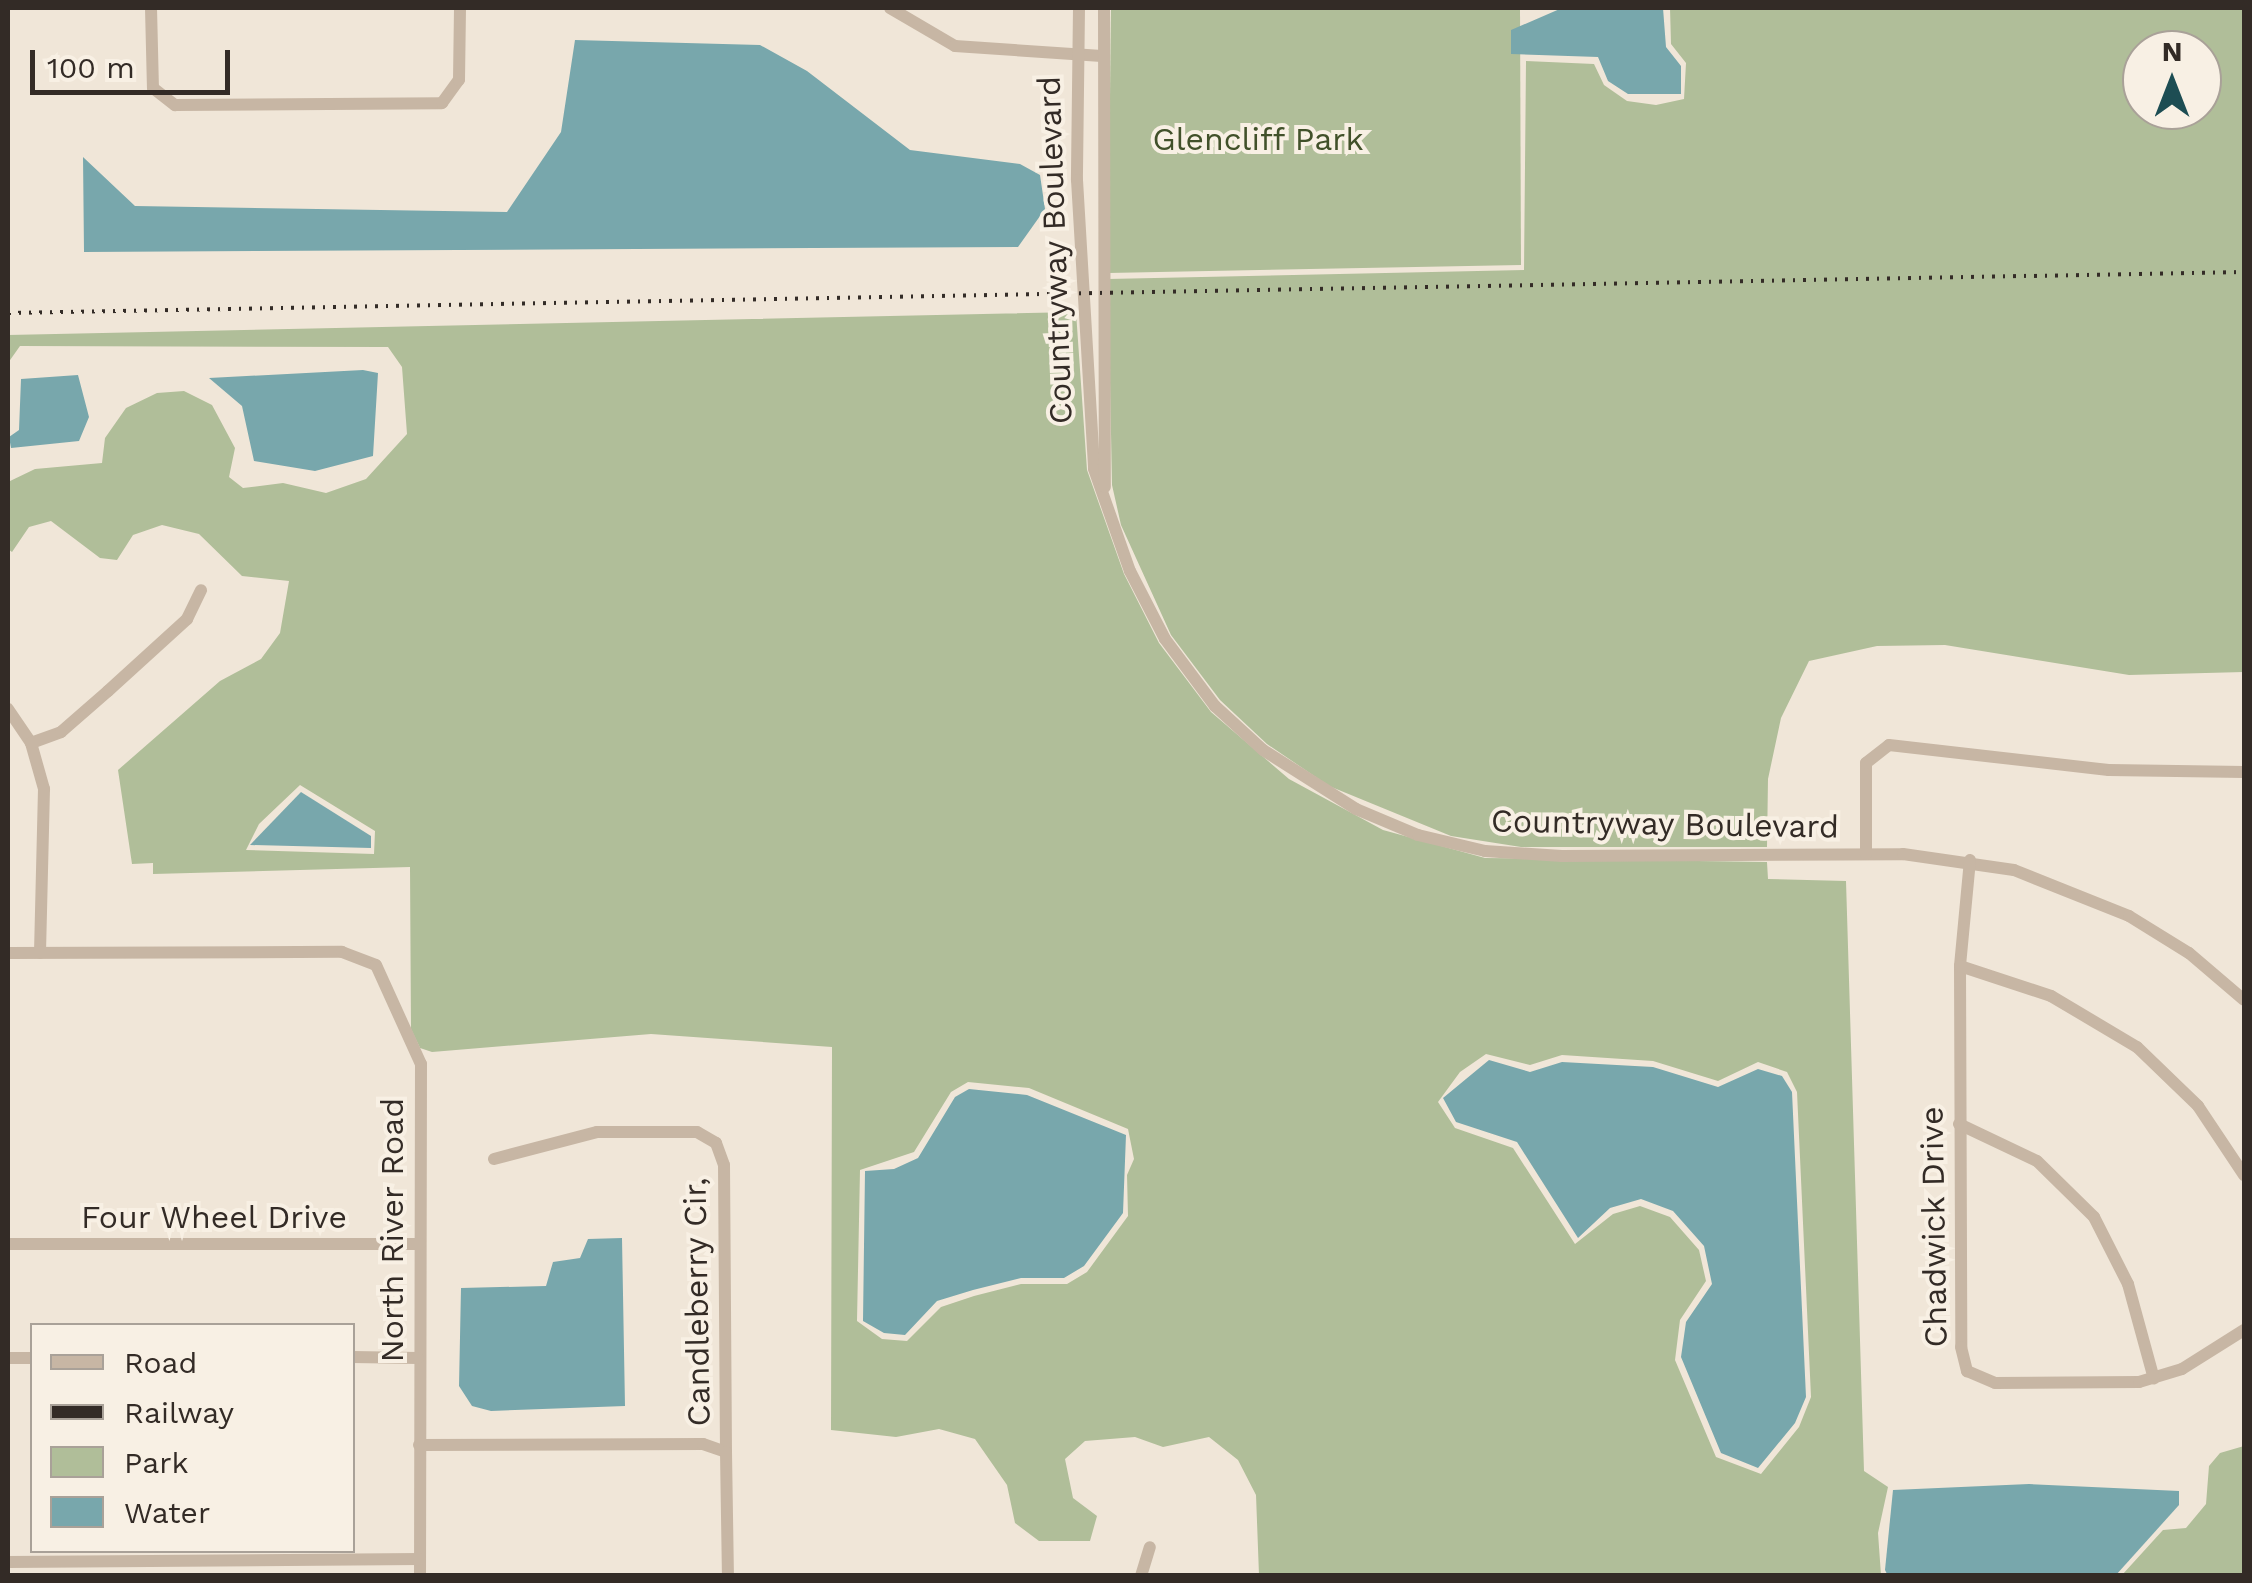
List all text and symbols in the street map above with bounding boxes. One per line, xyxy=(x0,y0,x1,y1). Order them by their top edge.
scale bar xyxy=(35,30,235,92)
north arrow xyxy=(2122,30,2222,130)
text: N xyxy=(2162,35,2182,68)
text: 100 m xyxy=(47,50,135,85)
street label: Countryway Boulevard xyxy=(1030,75,1080,425)
park label: Glencliff Park xyxy=(1152,120,1364,158)
street label: Countryway Boulevard xyxy=(1490,802,1840,846)
street label: North River Road xyxy=(373,1097,411,1363)
street label: Chadwick Drive xyxy=(1913,1106,1955,1348)
street label: Candleberry Cir, xyxy=(676,1177,718,1427)
street label: Four Wheel Drive xyxy=(80,1198,348,1236)
legend xyxy=(30,1323,355,1553)
text: Road xyxy=(124,1345,197,1380)
text: Railway xyxy=(124,1395,234,1430)
text: Park xyxy=(124,1445,189,1480)
text: Water xyxy=(124,1495,210,1530)

